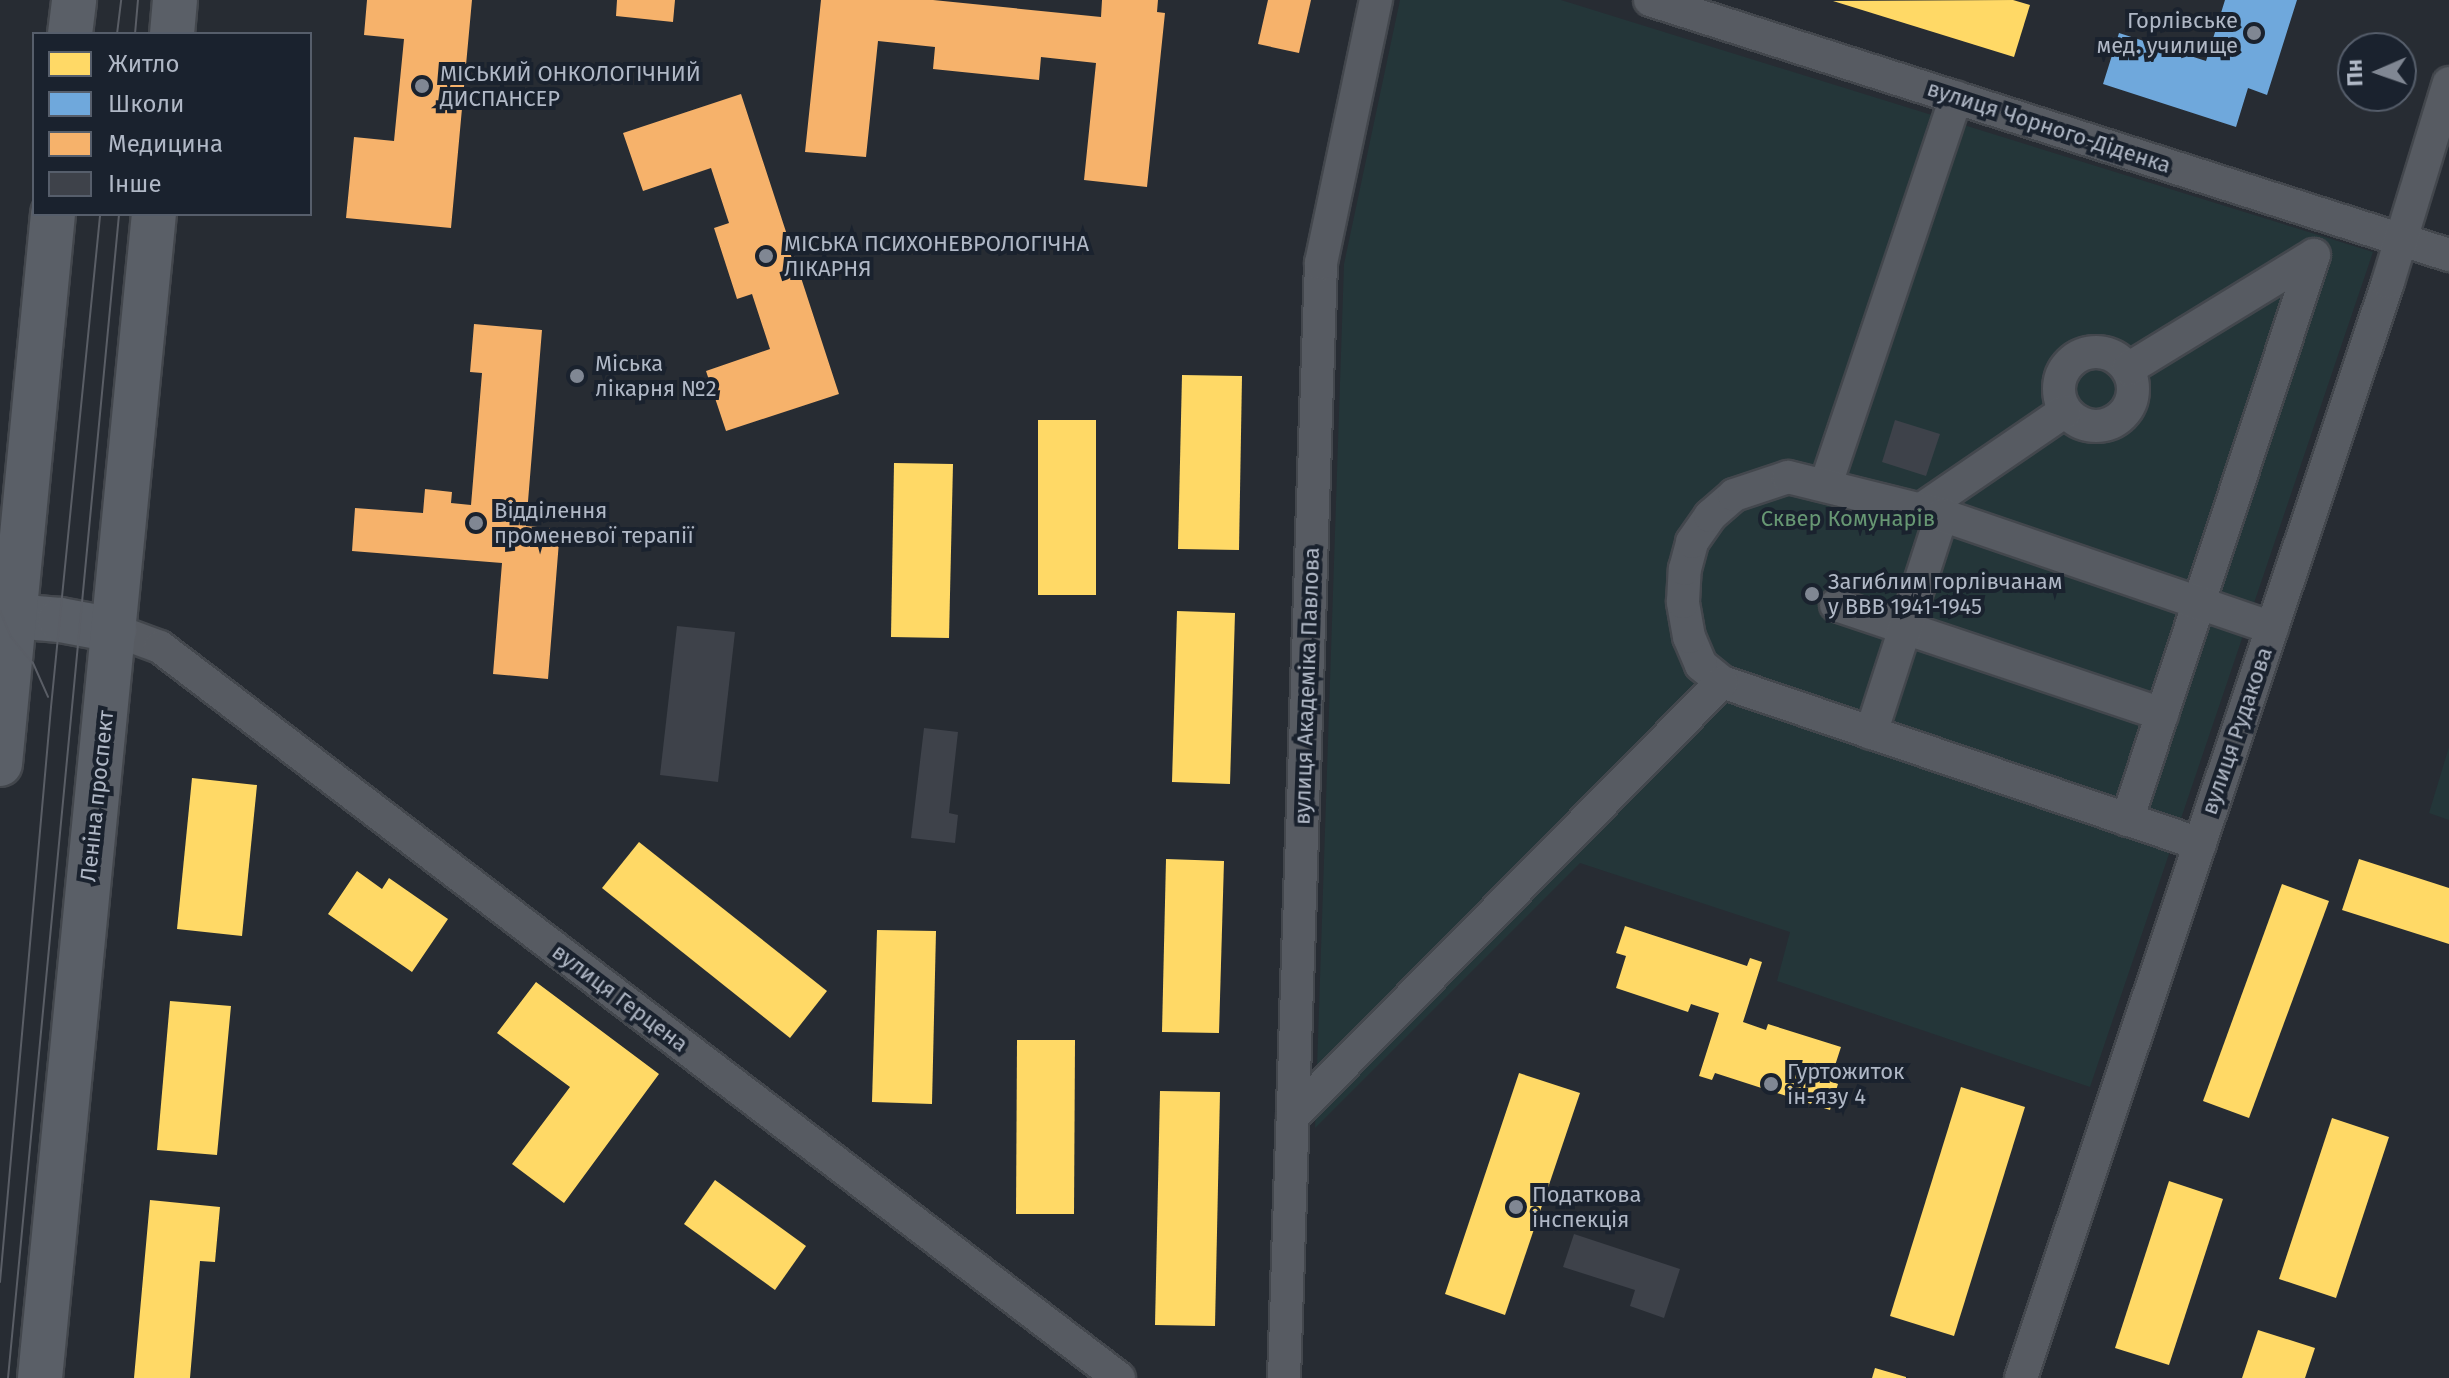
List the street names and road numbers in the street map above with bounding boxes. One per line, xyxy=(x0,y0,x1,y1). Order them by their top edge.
street label: вулиця Чорного-Діденка xyxy=(1924,75,2174,179)
street label: вулиця Академіка Павлова xyxy=(1289,547,1325,825)
street label: вулиця Рудакова xyxy=(2196,644,2278,818)
street label: Леніна проспект xyxy=(75,709,119,883)
street label: вулиця Герцена xyxy=(547,938,693,1058)

